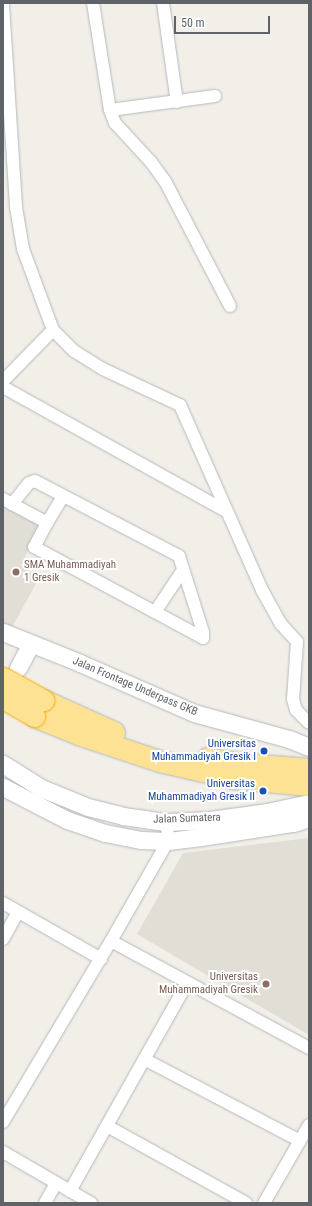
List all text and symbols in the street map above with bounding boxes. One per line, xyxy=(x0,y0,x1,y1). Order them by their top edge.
scale bar xyxy=(176,8,272,34)
text: 50 m xyxy=(181,16,205,30)
place label: SMA Muhammadiyah 1 Gresik xyxy=(24,559,116,585)
marker: SMA Muhammadiyah 1 Gresik xyxy=(11,567,21,577)
street label: Jalan Frontage Underpass GKB xyxy=(71,655,199,719)
place label: Universitas Muhammadiyah Gresik I xyxy=(152,738,256,764)
marker: Universitas Muhammadiyah Gresik I xyxy=(259,746,269,756)
place label: Universitas Muhammadiyah Gresik II xyxy=(148,778,255,804)
marker: Universitas Muhammadiyah Gresik II xyxy=(258,786,268,796)
street label: Jalan Sumatera xyxy=(153,811,221,827)
place label: Universitas Muhammadiyah Gresik xyxy=(159,971,258,997)
marker: Universitas Muhammadiyah Gresik xyxy=(261,979,271,989)

